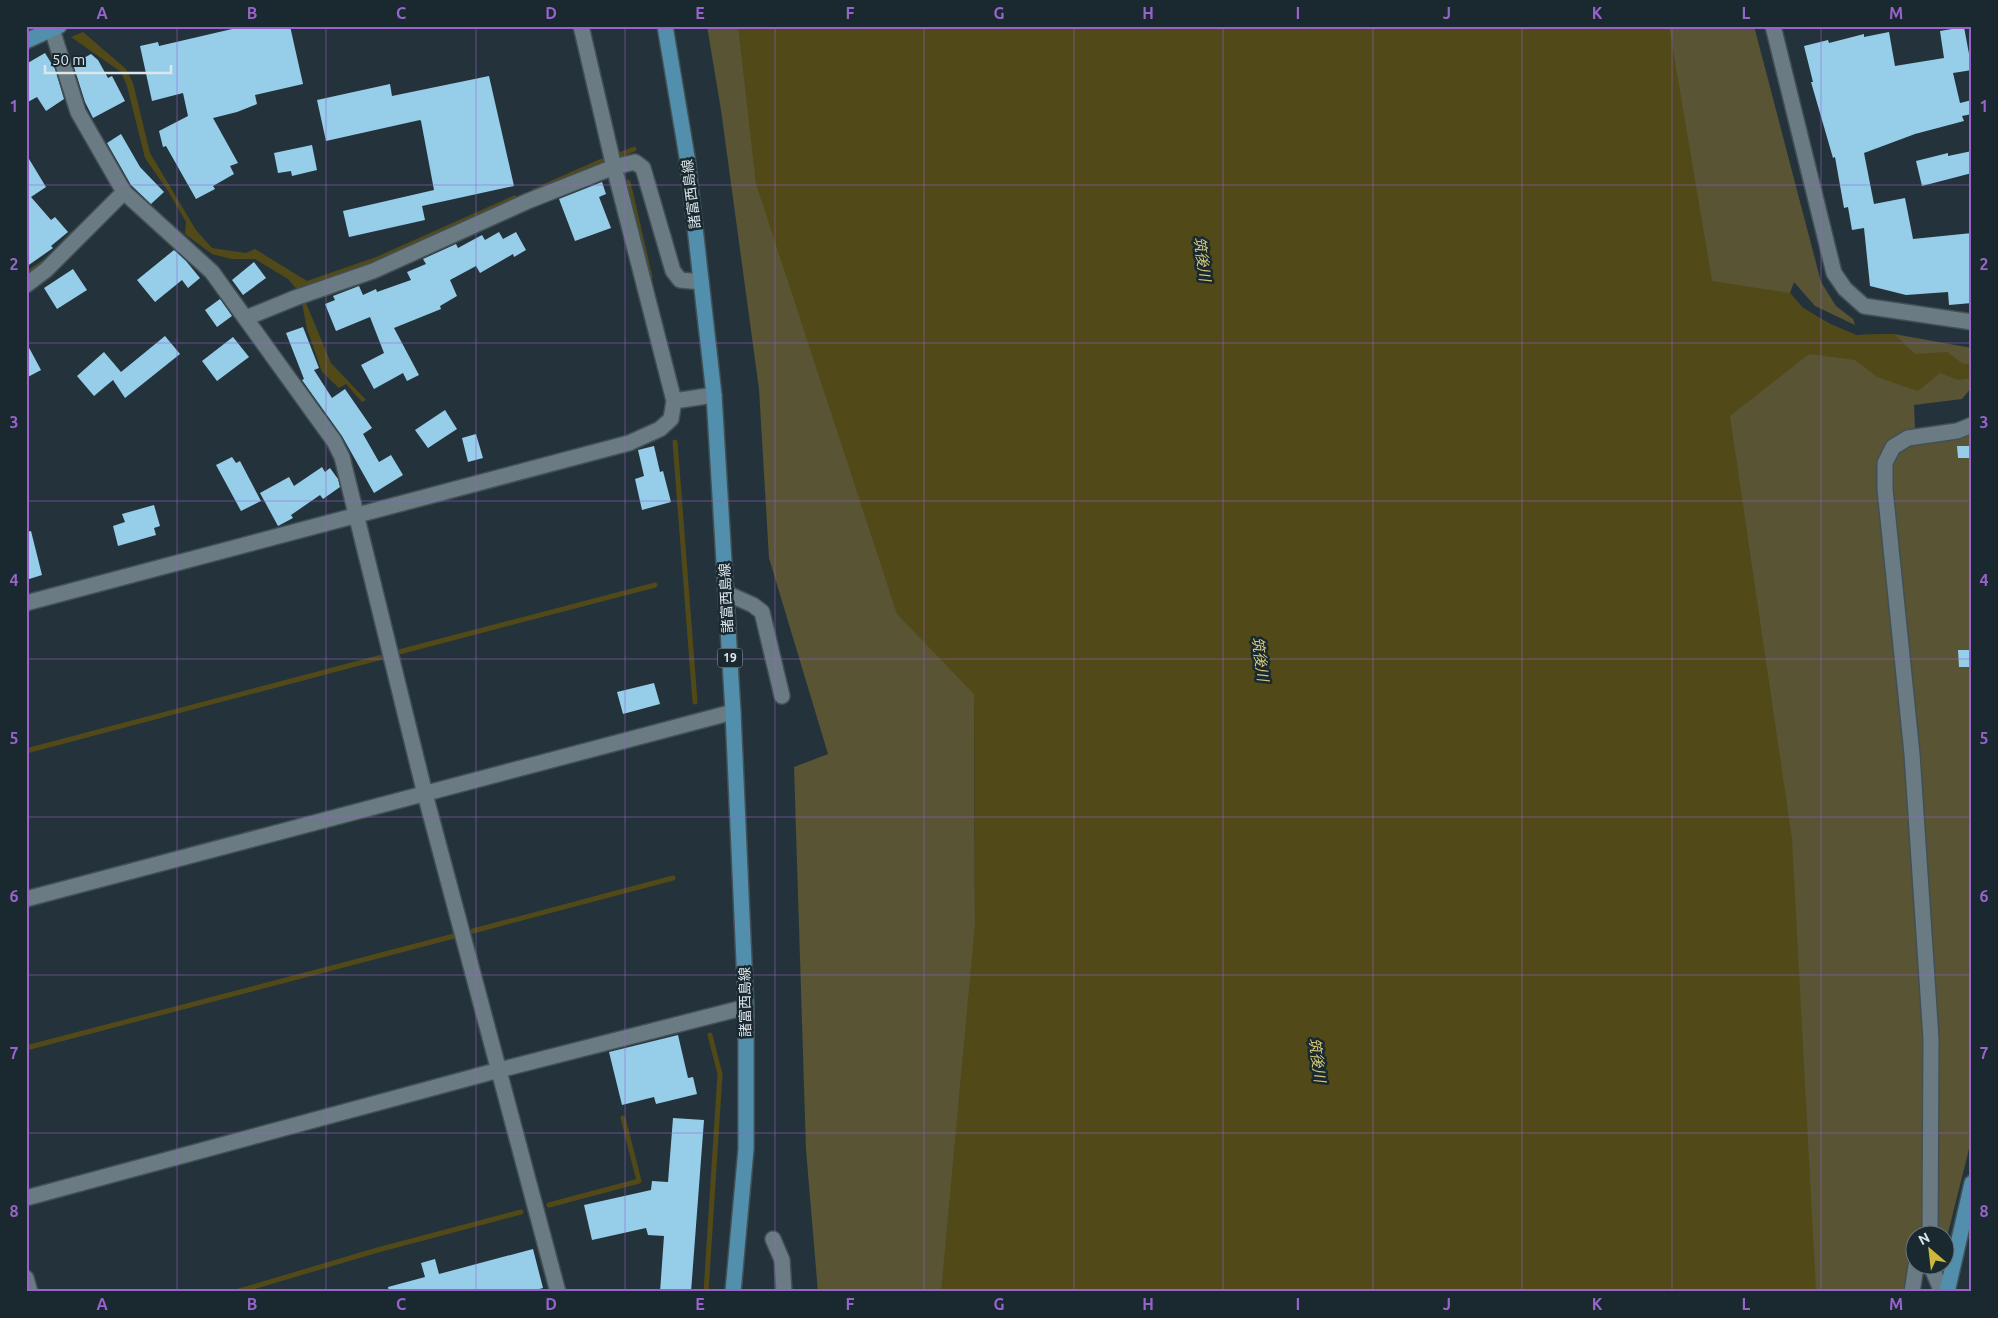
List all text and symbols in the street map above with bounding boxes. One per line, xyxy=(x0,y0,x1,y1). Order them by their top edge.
text: A xyxy=(96,4,108,22)
text: B xyxy=(247,4,257,22)
text: C xyxy=(396,4,406,22)
text: D xyxy=(545,4,557,22)
text: E xyxy=(695,4,705,22)
text: F xyxy=(846,4,855,22)
text: G xyxy=(993,4,1005,22)
text: H xyxy=(1142,4,1154,22)
text: I xyxy=(1296,4,1300,22)
text: J xyxy=(1443,4,1451,22)
text: K xyxy=(1592,4,1603,22)
text: L xyxy=(1742,4,1751,22)
text: M xyxy=(1889,4,1903,22)
scale bar xyxy=(45,42,171,74)
text: 50 m xyxy=(52,51,85,68)
text: 1 xyxy=(9,97,19,115)
text: 1 xyxy=(1979,97,1989,115)
street label: 諸富西島線 xyxy=(679,158,703,230)
water label: 筑後川 xyxy=(1191,235,1214,284)
text: 2 xyxy=(9,255,19,273)
text: 2 xyxy=(1979,255,1989,273)
text: 3 xyxy=(9,413,19,431)
text: 3 xyxy=(1979,413,1989,431)
street label: 諸富西島線 xyxy=(716,563,736,633)
text: 4 xyxy=(9,571,19,589)
text: 4 xyxy=(1979,571,1989,589)
water label: 筑後川 xyxy=(1249,635,1272,684)
road number: 19 xyxy=(718,648,742,668)
text: 5 xyxy=(9,729,19,747)
text: 5 xyxy=(1979,729,1989,747)
text: 6 xyxy=(9,887,19,905)
text: 6 xyxy=(1979,887,1989,905)
street label: 諸富西島線 xyxy=(736,967,754,1037)
water label: 筑後川 xyxy=(1306,1036,1329,1085)
text: 7 xyxy=(9,1044,19,1062)
text: 7 xyxy=(1979,1044,1989,1062)
text: 8 xyxy=(9,1202,19,1220)
text: 8 xyxy=(1979,1202,1989,1220)
north arrow xyxy=(1906,1226,1956,1276)
text: N xyxy=(1916,1229,1932,1248)
text: A xyxy=(96,1295,108,1313)
text: B xyxy=(247,1295,257,1313)
text: C xyxy=(396,1295,406,1313)
text: D xyxy=(545,1295,557,1313)
text: E xyxy=(695,1295,705,1313)
text: F xyxy=(846,1295,855,1313)
text: G xyxy=(993,1295,1005,1313)
text: H xyxy=(1142,1295,1154,1313)
text: I xyxy=(1296,1295,1300,1313)
text: J xyxy=(1443,1295,1451,1313)
text: K xyxy=(1592,1295,1603,1313)
text: L xyxy=(1742,1295,1751,1313)
text: M xyxy=(1889,1295,1903,1313)

